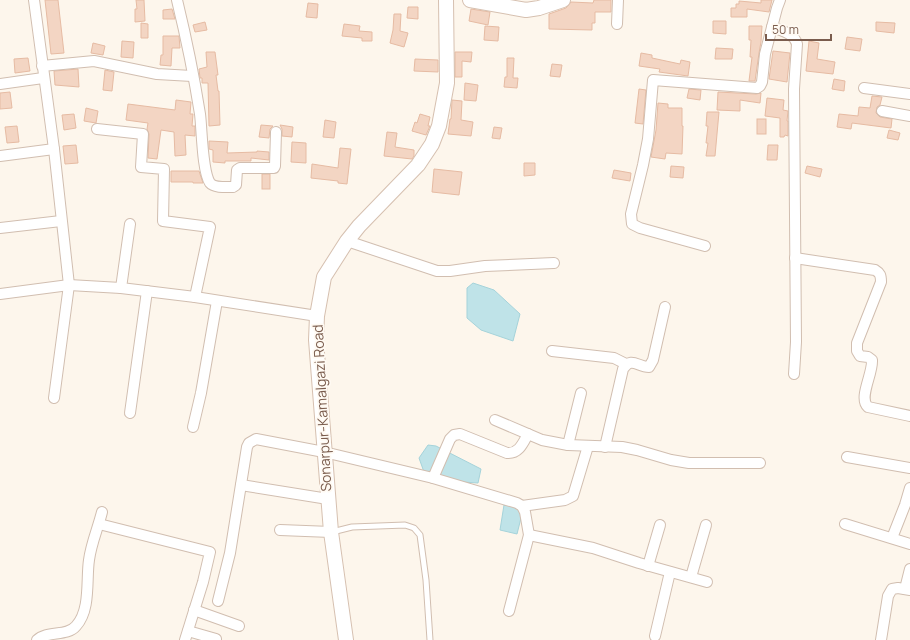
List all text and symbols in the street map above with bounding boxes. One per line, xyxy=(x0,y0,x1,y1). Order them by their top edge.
scale bar xyxy=(766,16,831,42)
text: 50 m xyxy=(772,21,799,38)
street label: Sonarpur-Kamalgazi Road xyxy=(308,324,335,492)

